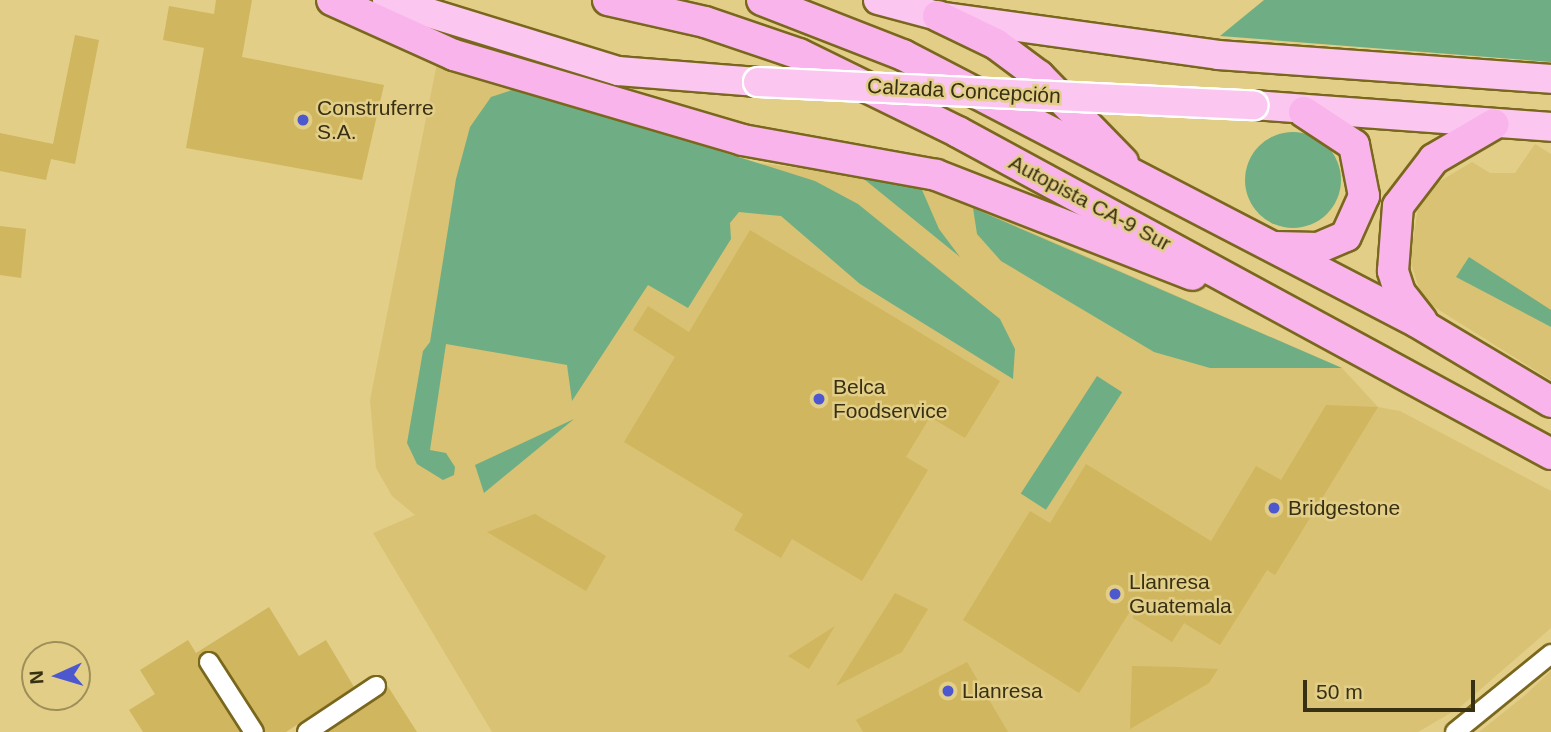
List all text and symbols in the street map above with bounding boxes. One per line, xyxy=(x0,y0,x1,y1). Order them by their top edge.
street label: Calzada Concepción xyxy=(867,73,1061,109)
place label: Construferre S.A. xyxy=(317,95,434,145)
marker: Construferre S.A. xyxy=(295,112,311,128)
street label: Autopista CA-9 Sur xyxy=(1005,150,1175,256)
place label: Belca Foodservice xyxy=(833,374,947,424)
marker: Belca Foodservice xyxy=(811,391,827,407)
place label: Bridgestone xyxy=(1288,495,1400,521)
marker: Bridgestone xyxy=(1266,500,1282,516)
place label: Llanresa Guatemala xyxy=(1129,569,1232,619)
marker: Llanresa Guatemala xyxy=(1107,586,1123,602)
north arrow xyxy=(21,641,91,711)
scale bar xyxy=(1306,666,1478,710)
text: N xyxy=(26,670,48,685)
place label: Llanresa xyxy=(962,678,1043,704)
text: 50 m xyxy=(1316,680,1363,703)
marker: Llanresa xyxy=(940,683,956,699)

